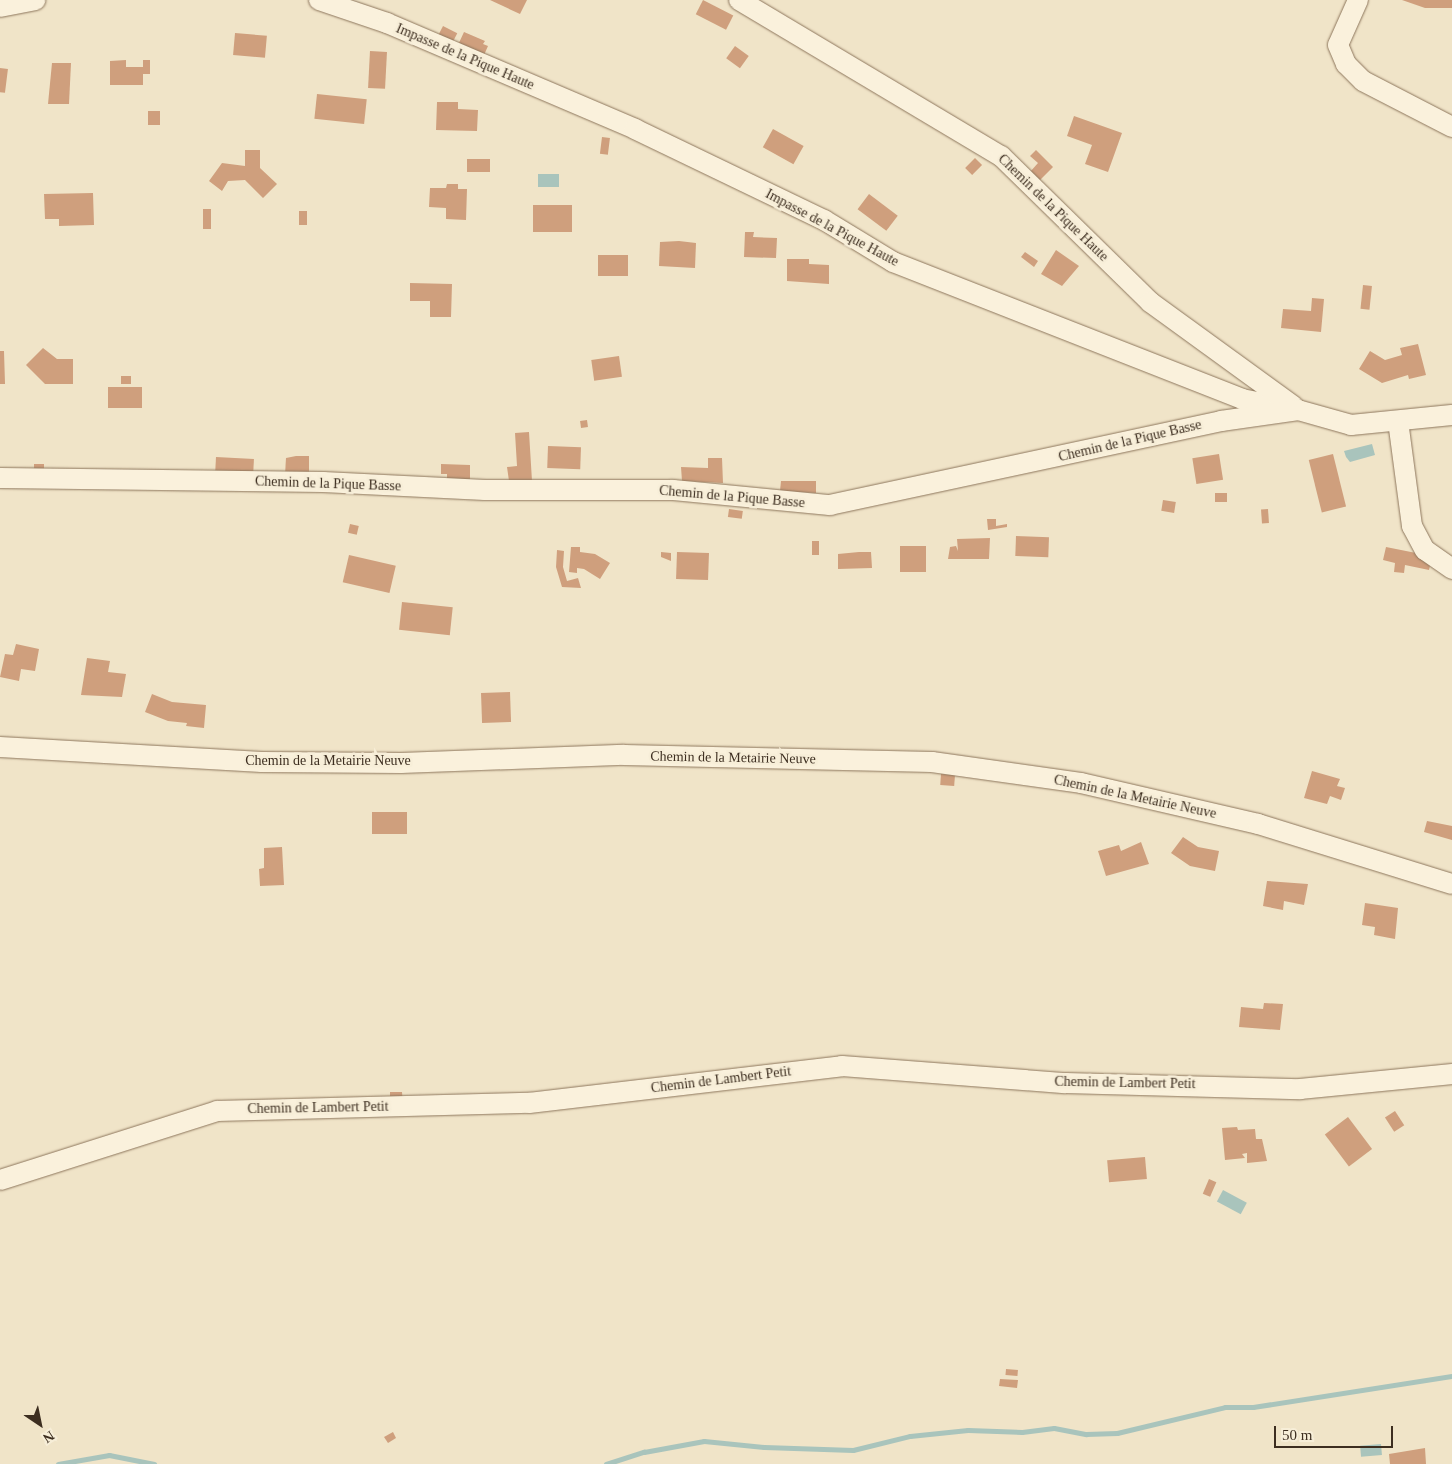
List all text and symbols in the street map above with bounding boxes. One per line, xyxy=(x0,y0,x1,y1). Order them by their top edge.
street label: Impasse de la Pique Haute xyxy=(393,20,537,94)
street label: Chemin de la Pique Haute xyxy=(994,151,1112,265)
street label: Impasse de la Pique Haute xyxy=(762,186,902,270)
street label: Chemin de la Pique Basse xyxy=(1057,416,1203,466)
street label: Chemin de la Pique Basse xyxy=(255,473,401,495)
street label: Chemin de la Pique Basse xyxy=(658,482,806,512)
street label: Chemin de la Metairie Neuve xyxy=(650,748,816,768)
street label: Chemin de la Metairie Neuve xyxy=(245,753,411,769)
street label: Chemin de la Metairie Neuve xyxy=(1052,772,1218,822)
street label: Chemin de Lambert Petit xyxy=(650,1063,792,1097)
street label: Chemin de Lambert Petit xyxy=(1054,1073,1196,1093)
street label: Chemin de Lambert Petit xyxy=(247,1098,389,1118)
north arrow xyxy=(15,1399,65,1449)
scale bar xyxy=(1277,1416,1396,1448)
text: 50 m xyxy=(1282,1427,1312,1443)
text: N xyxy=(40,1428,57,1446)

